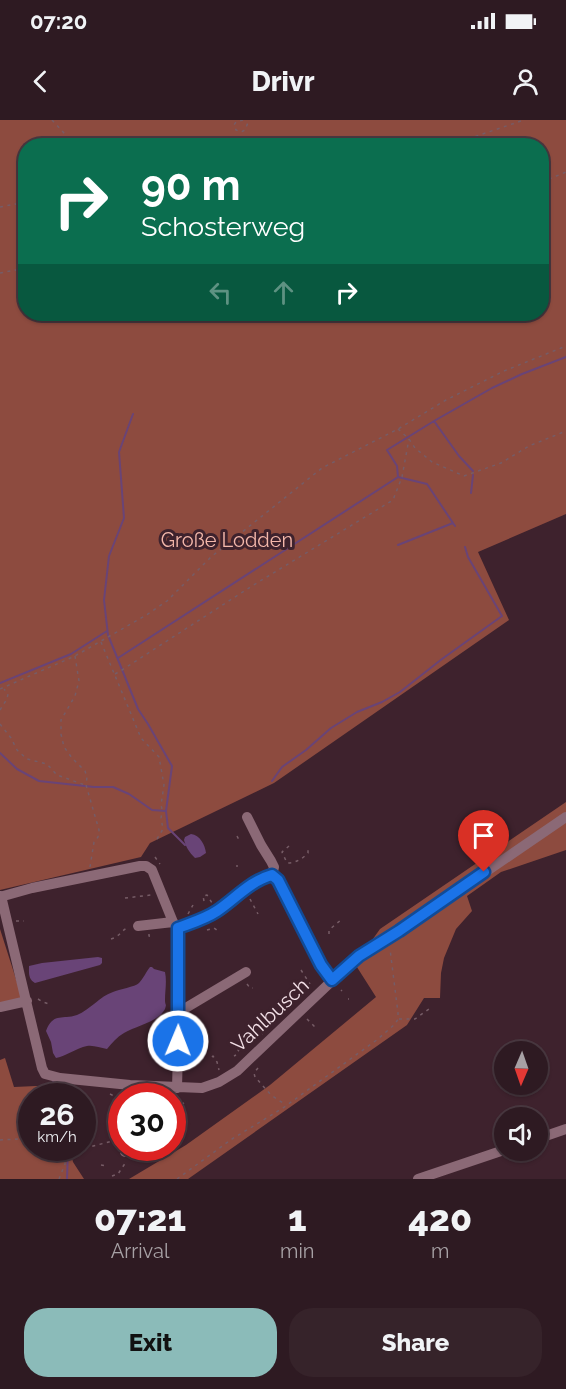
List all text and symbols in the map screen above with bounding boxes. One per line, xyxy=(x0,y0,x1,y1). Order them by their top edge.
text: 07:20 xyxy=(30,8,87,34)
icon: back xyxy=(24,65,57,98)
icon: person xyxy=(509,65,542,98)
text: Drivr xyxy=(251,66,315,97)
text: 90 m xyxy=(141,161,241,210)
icon: right xyxy=(42,162,120,240)
text: Schosterweg xyxy=(141,211,305,242)
icon: left xyxy=(204,276,237,309)
icon: ahead xyxy=(267,276,300,309)
icon: right xyxy=(330,276,363,309)
park label: Große Lodden xyxy=(161,528,293,552)
pin xyxy=(458,810,509,872)
icon: arrive xyxy=(467,819,500,852)
street label: Vahlbusch xyxy=(226,973,314,1057)
position arrow xyxy=(146,1009,210,1073)
north arrow xyxy=(494,1041,548,1095)
map controls xyxy=(494,1041,548,1161)
speed limit sign: 30 xyxy=(108,1083,186,1161)
text: 26 xyxy=(39,1097,75,1132)
button: sound xyxy=(494,1107,548,1161)
text: km/h xyxy=(37,1128,77,1146)
text: 07:21 xyxy=(94,1197,186,1239)
text: 1 xyxy=(288,1197,307,1239)
text: 420 xyxy=(408,1197,472,1239)
text: Arrival xyxy=(111,1239,169,1263)
text: min xyxy=(280,1239,314,1263)
text: m xyxy=(431,1239,449,1263)
button: Exit xyxy=(24,1308,277,1377)
button: Share xyxy=(289,1308,542,1377)

